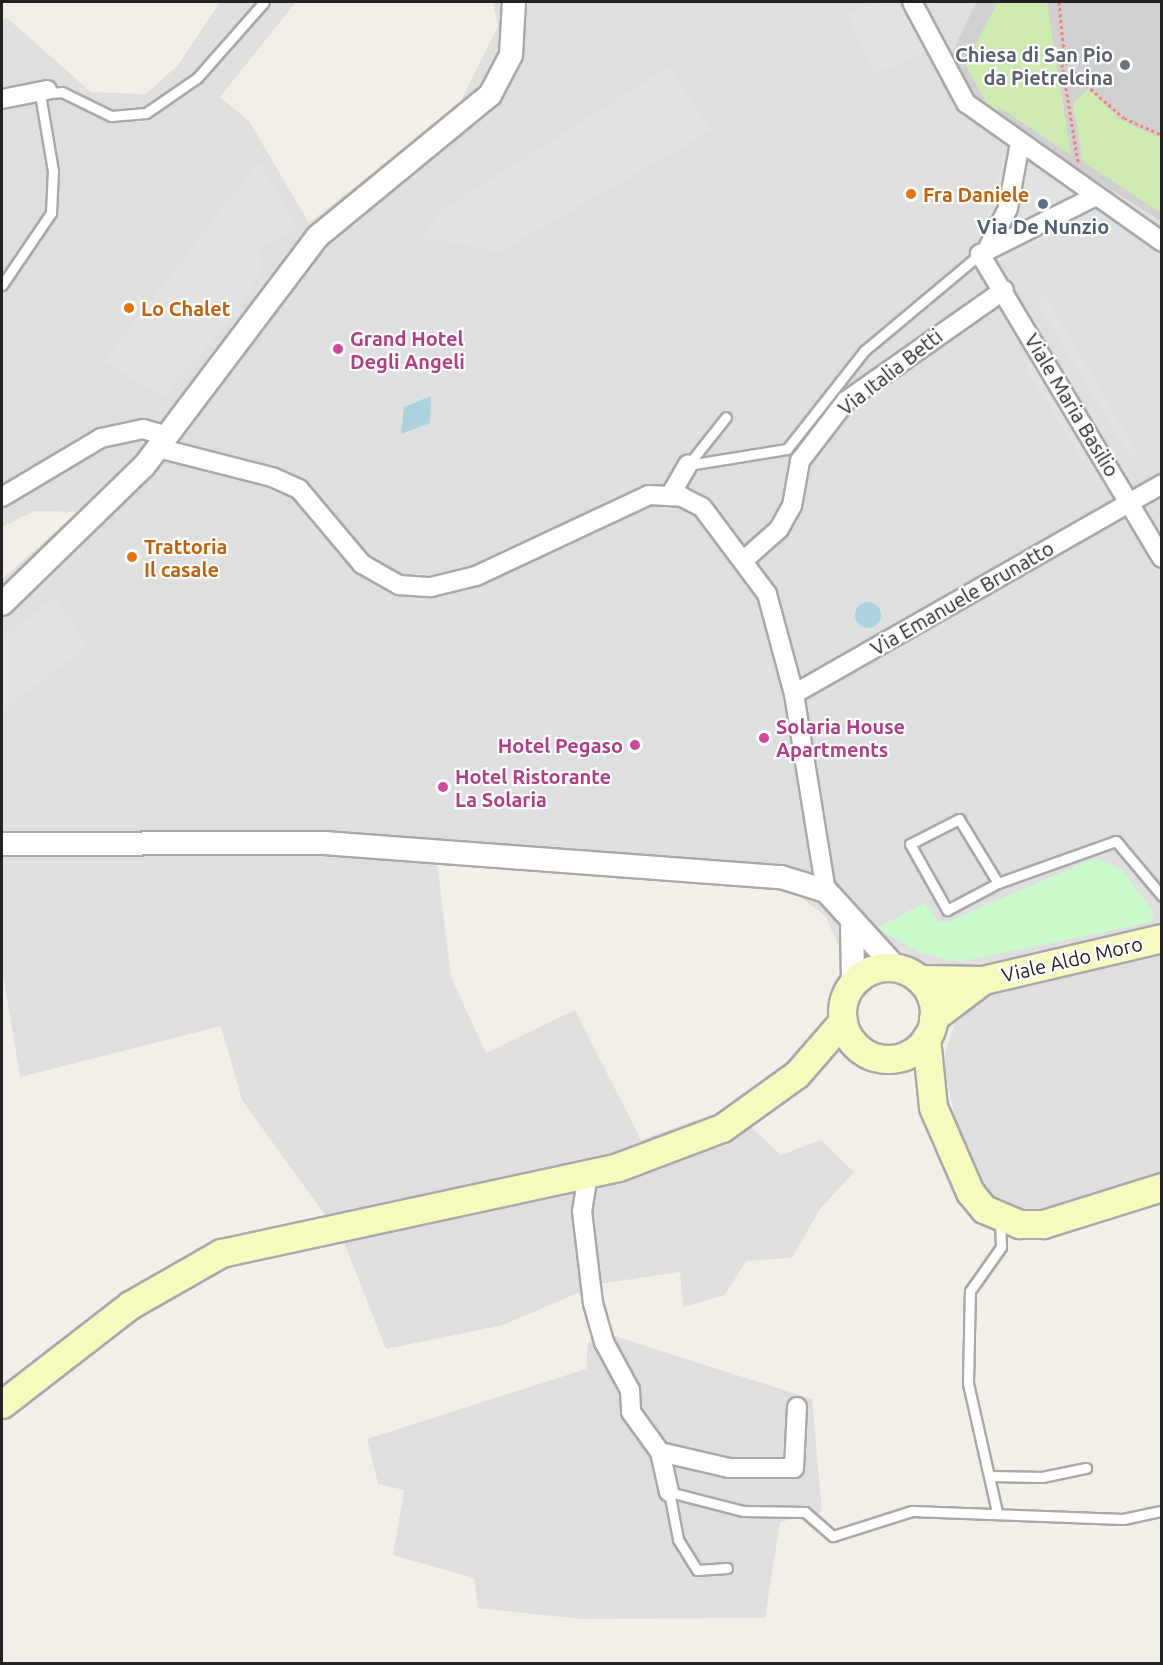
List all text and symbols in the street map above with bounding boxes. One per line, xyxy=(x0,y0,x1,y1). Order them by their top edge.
place label: Chiesa di San Pio da Pietrelcina xyxy=(955,42,1113,89)
marker: Chiesa di San Pio da Pietrelcina xyxy=(1118,58,1132,72)
place label: Fra Daniele xyxy=(923,182,1029,206)
marker: Fra Daniele xyxy=(904,187,918,201)
marker: Via De Nunzio xyxy=(1036,197,1050,211)
place label: Via De Nunzio xyxy=(977,214,1109,238)
place label: Lo Chalet xyxy=(141,296,230,320)
marker: Lo Chalet xyxy=(122,301,136,315)
street label: Via Italia Betti xyxy=(833,324,947,420)
place label: Grand Hotel Degli Angeli xyxy=(350,326,465,373)
street label: Viale Maria Basilio xyxy=(1020,329,1124,481)
marker: Grand Hotel Degli Angeli xyxy=(331,342,345,356)
place label: Trattoria Il casale xyxy=(144,534,227,581)
street label: Via Emanuele Brunatto xyxy=(866,536,1058,660)
marker: Trattoria Il casale xyxy=(125,550,139,564)
place label: Solaria House Apartments xyxy=(776,714,905,761)
marker: Solaria House Apartments xyxy=(757,731,771,745)
place label: Hotel Pegaso xyxy=(498,733,623,757)
marker: Hotel Pegaso xyxy=(628,738,642,752)
place label: Hotel Ristorante La Solaria xyxy=(455,764,611,811)
marker: Hotel Ristorante La Solaria xyxy=(436,780,450,794)
street label: Viale Aldo Moro xyxy=(999,931,1145,987)

